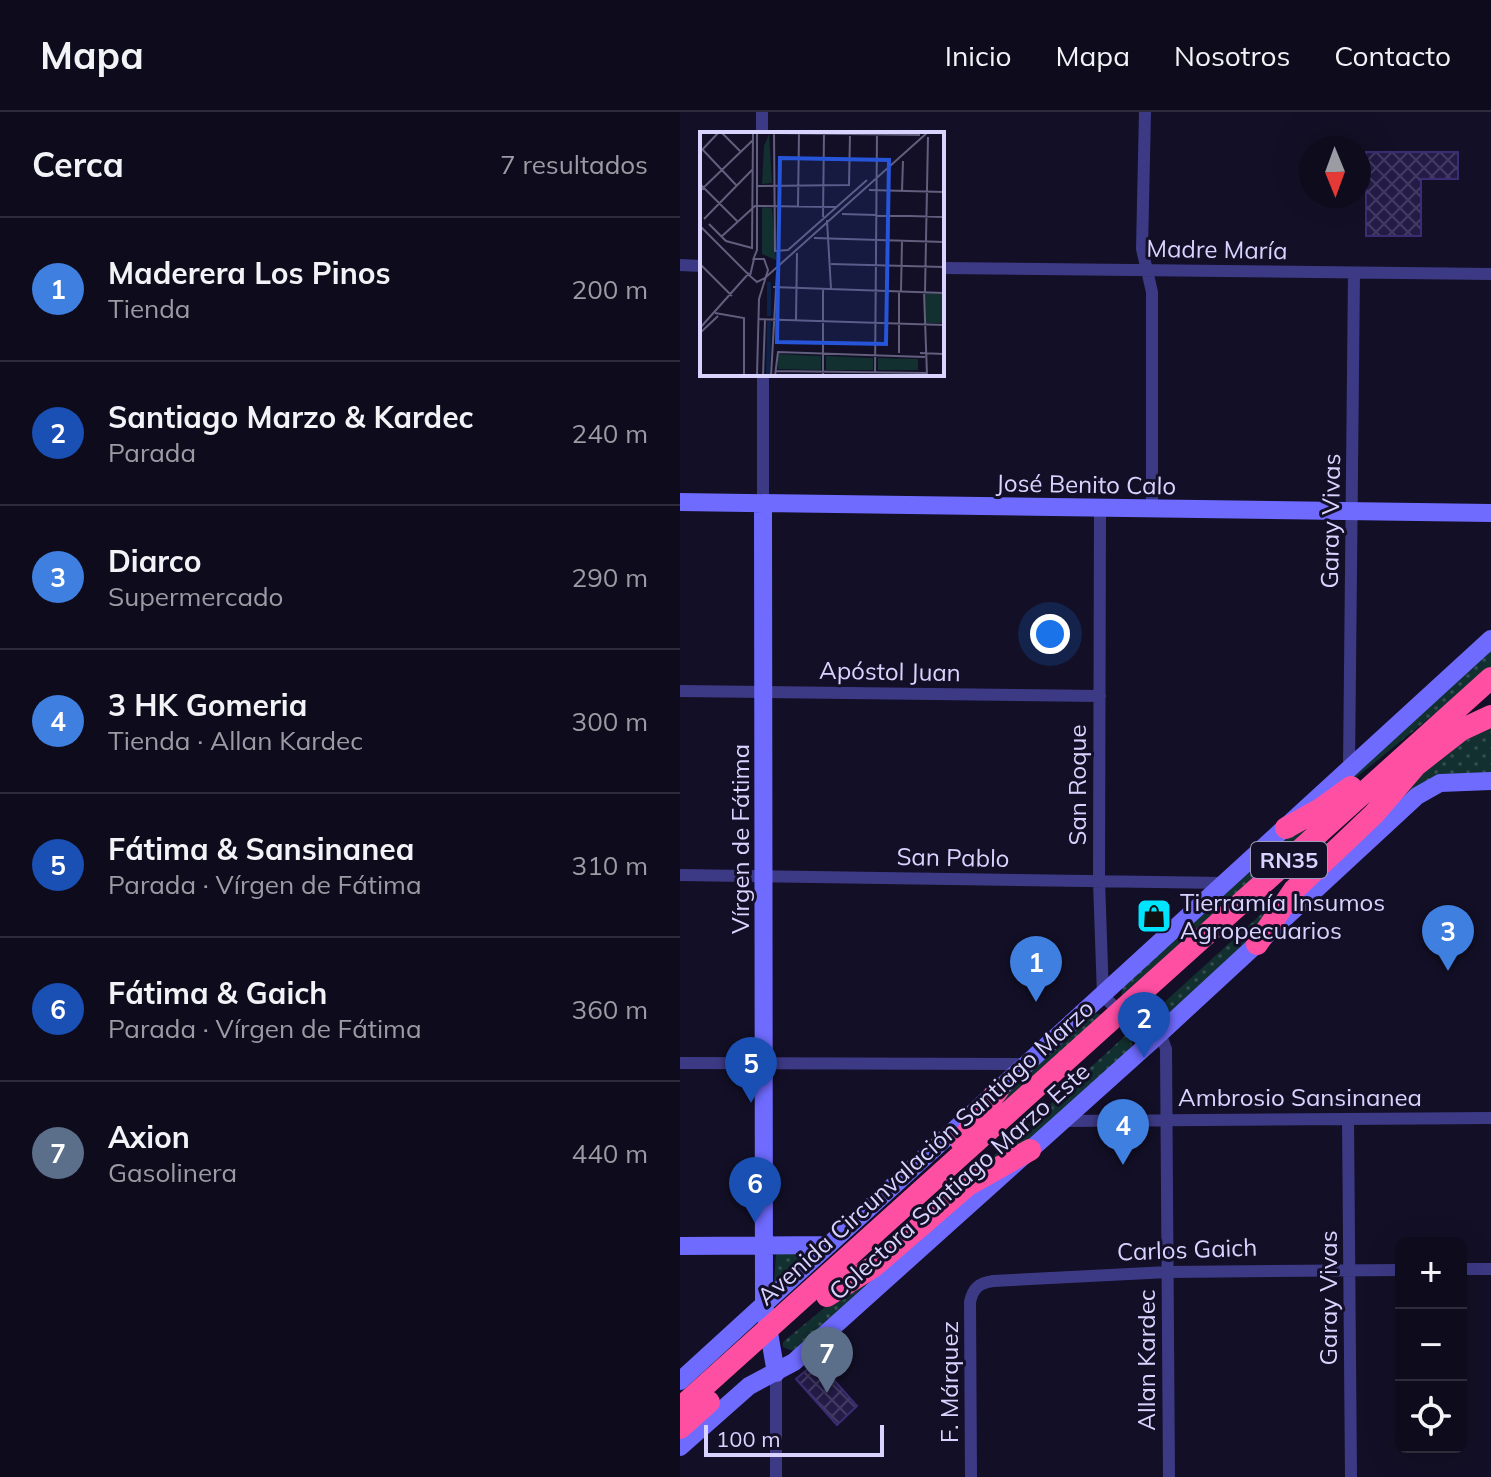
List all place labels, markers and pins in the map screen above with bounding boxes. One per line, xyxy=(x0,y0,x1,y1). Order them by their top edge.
place label: Tierramía Insumos Agropecuarios xyxy=(1180,887,1385,945)
shop icon: Tierramía Insumos Agropecuarios xyxy=(1135,897,1173,935)
pin: 3 xyxy=(1422,905,1474,971)
pin: 1 xyxy=(1010,936,1062,1002)
pin: 2 xyxy=(1118,992,1170,1058)
pin: 5 xyxy=(725,1037,777,1103)
pin: 4 xyxy=(1097,1099,1149,1165)
pin: 6 xyxy=(729,1157,781,1223)
pin: 7 xyxy=(801,1327,853,1393)

